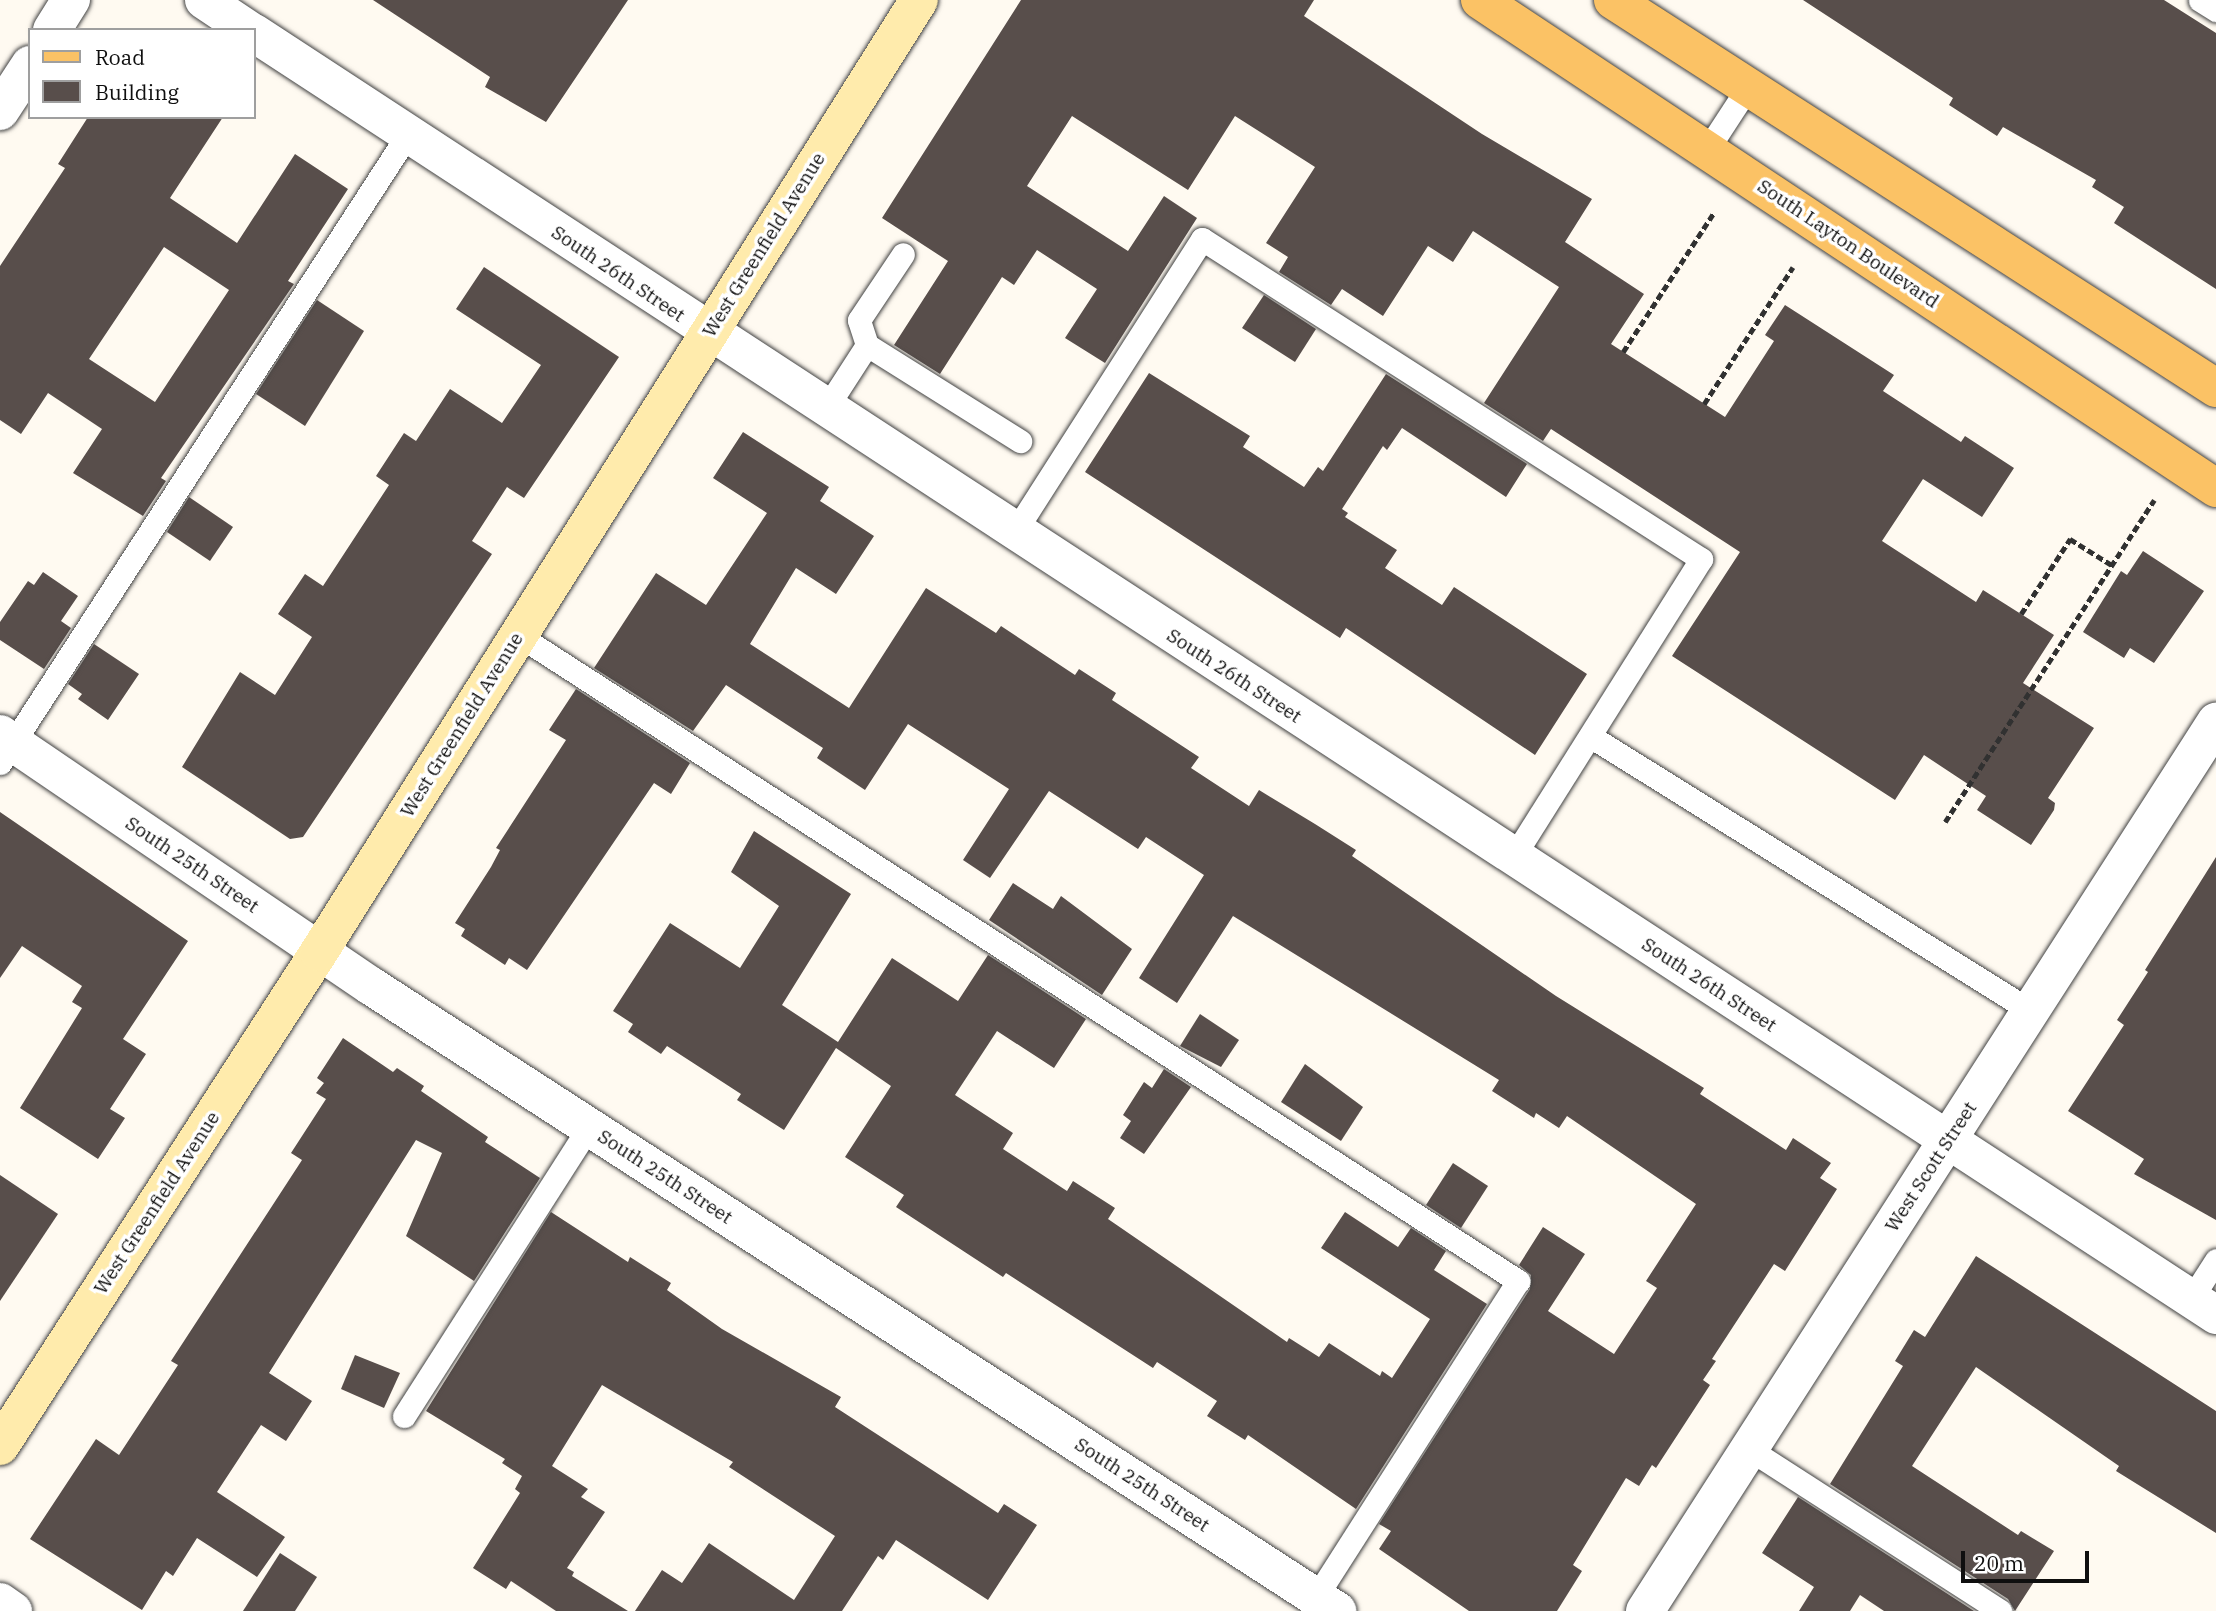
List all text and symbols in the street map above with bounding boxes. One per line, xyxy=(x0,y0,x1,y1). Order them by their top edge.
legend xyxy=(28,28,256,119)
text: Road xyxy=(95,43,145,71)
text: Building xyxy=(95,78,179,106)
street label: West Greenfield Avenue xyxy=(698,149,830,341)
street label: South Layton Boulevard xyxy=(1753,175,1943,313)
street label: South 26th Street xyxy=(547,221,689,327)
street label: South 26th Street xyxy=(1162,624,1306,728)
street label: West Greenfield Avenue xyxy=(396,629,528,821)
street label: South 25th Street xyxy=(121,812,263,918)
street label: South 26th Street xyxy=(1637,933,1781,1037)
street label: West Scott Street xyxy=(1880,1098,1982,1236)
street label: West Greenfield Avenue xyxy=(89,1107,225,1299)
street label: South 25th Street xyxy=(593,1125,737,1229)
street label: South 25th Street xyxy=(1070,1433,1214,1537)
scale bar xyxy=(1964,1538,2092,1582)
text: 20 m xyxy=(1974,1549,2024,1577)

